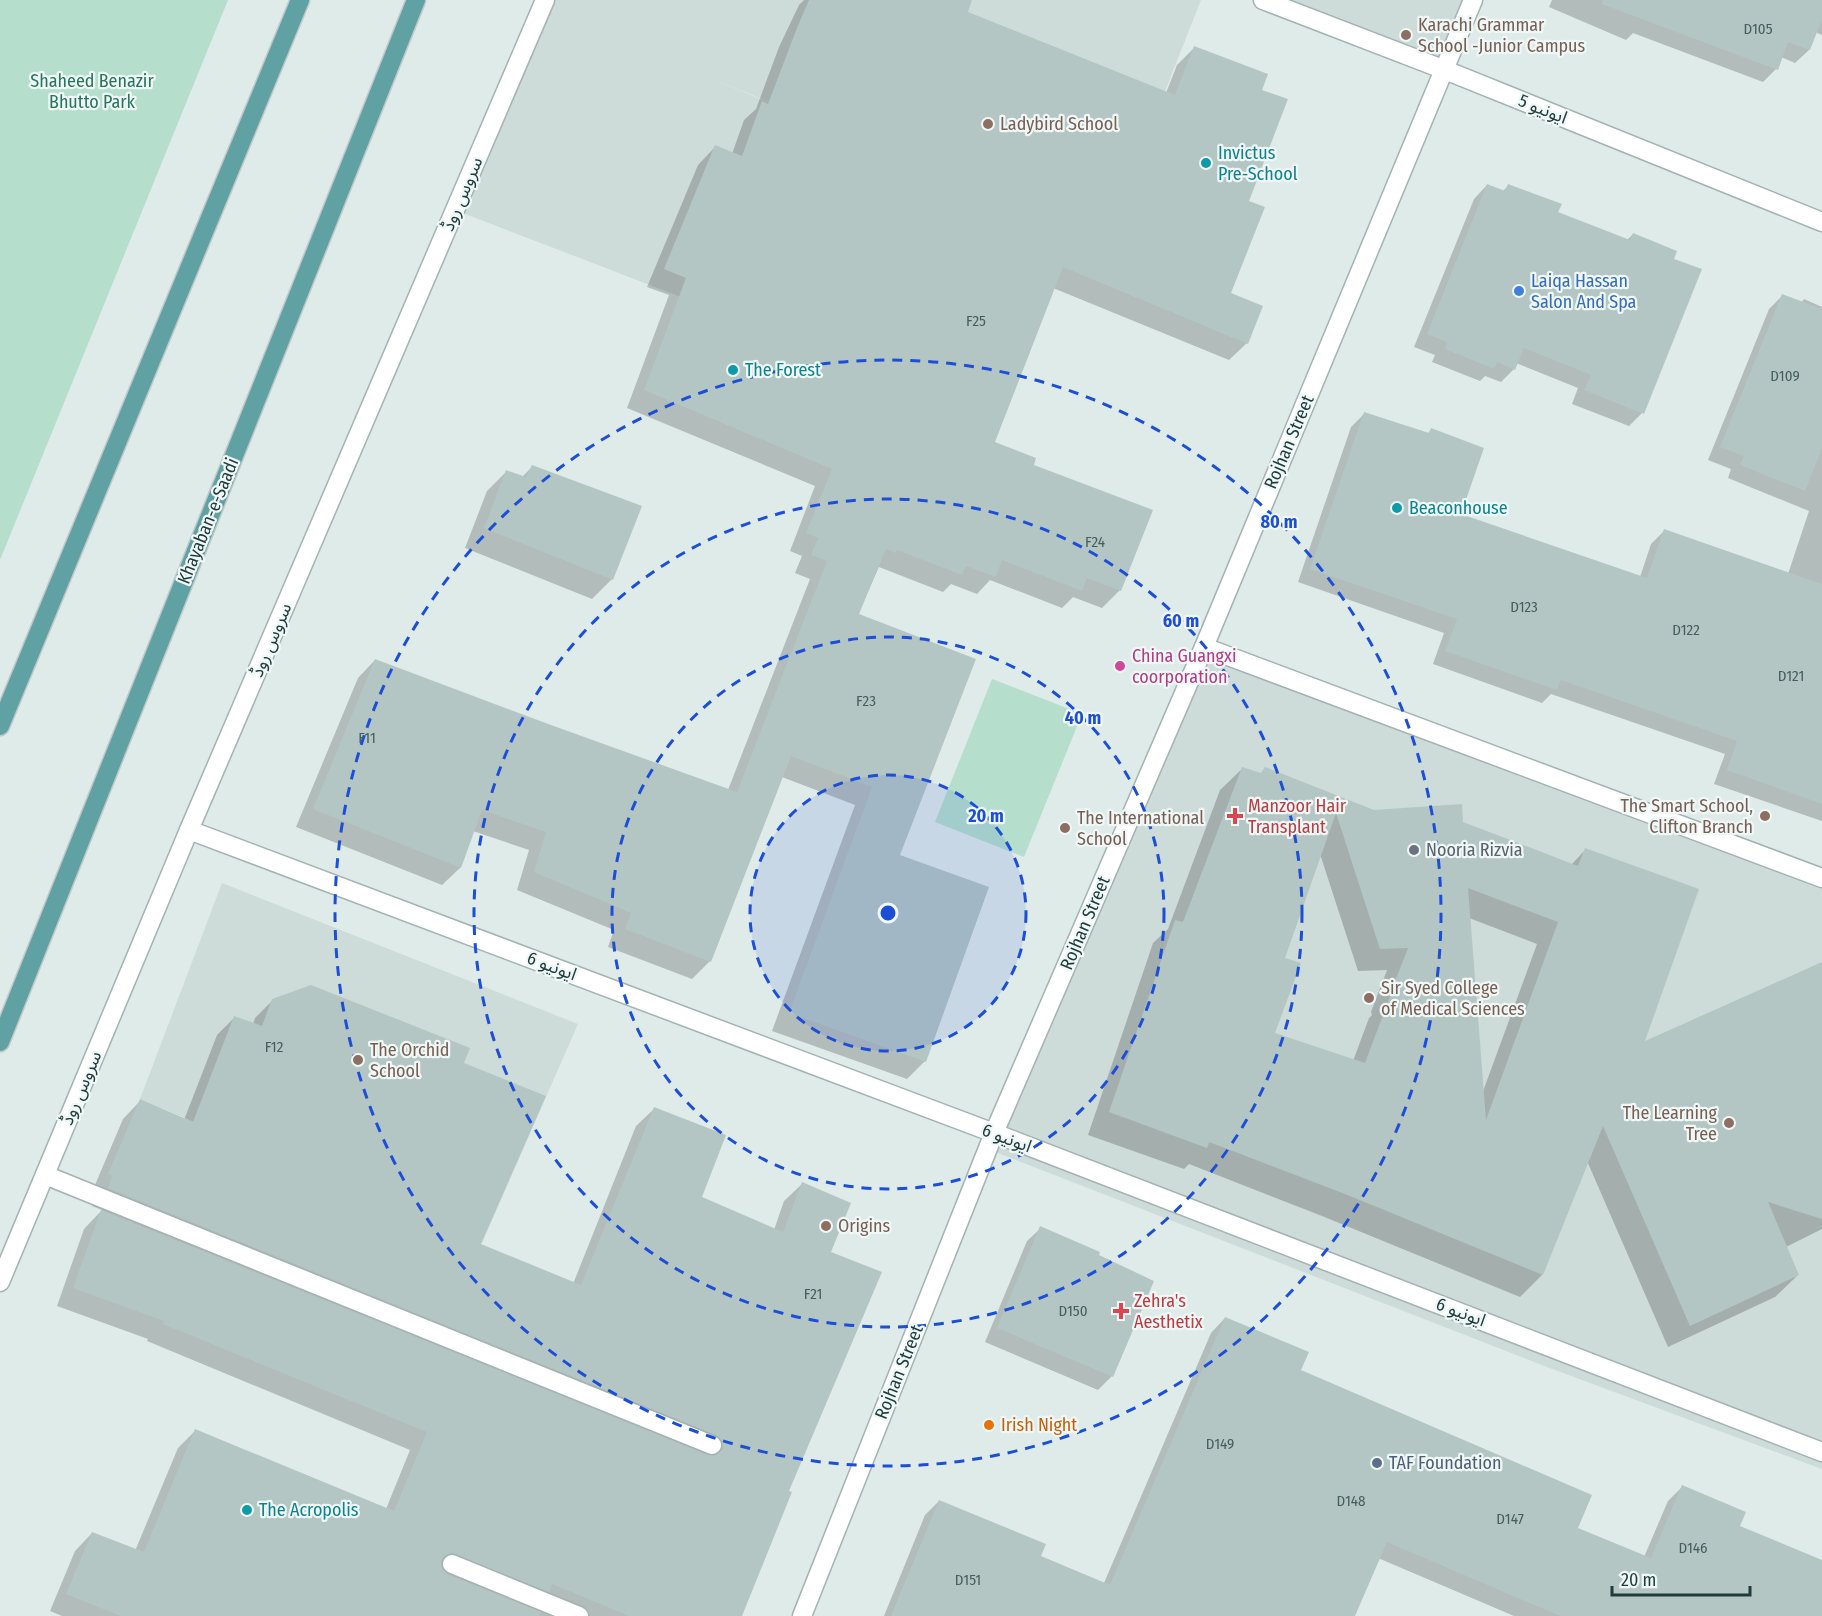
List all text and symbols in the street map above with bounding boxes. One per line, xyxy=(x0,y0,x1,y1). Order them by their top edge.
place label: Karachi Grammar School -Junior Campus xyxy=(1418,14,1585,57)
house number: D105 xyxy=(1743,20,1773,38)
marker: Karachi Grammar School -Junior Campus xyxy=(1399,28,1413,42)
park label: Shaheed Benazir Bhutto Park xyxy=(30,70,154,113)
street label: ایونیو 5 xyxy=(1515,89,1571,129)
place label: Ladybird School xyxy=(1000,113,1118,135)
marker: Ladybird School xyxy=(981,117,995,131)
place label: Invictus Pre-School xyxy=(1218,142,1298,185)
street label: سروس روڈ xyxy=(437,154,487,234)
marker: Invictus Pre-School xyxy=(1199,156,1213,170)
place label: Laiqa Hassan Salon And Spa xyxy=(1531,270,1637,313)
marker: Laiqa Hassan Salon And Spa xyxy=(1512,284,1526,298)
house number: F25 xyxy=(966,312,986,330)
place label: The Forest xyxy=(745,359,821,381)
marker: The Forest xyxy=(726,363,740,377)
house number: D109 xyxy=(1770,367,1800,385)
street label: Rojhan Street xyxy=(1259,392,1319,492)
street label: Khayaban-e-Saadi xyxy=(173,455,243,587)
place label: Beaconhouse xyxy=(1409,497,1508,519)
marker: Beaconhouse xyxy=(1390,501,1404,515)
text: 80 m xyxy=(1261,511,1297,533)
house number: F24 xyxy=(1085,533,1105,551)
house number: D123 xyxy=(1510,598,1538,616)
street label: سروس روڈ xyxy=(246,600,296,680)
text: 60 m xyxy=(1163,610,1199,632)
house number: D122 xyxy=(1672,621,1700,639)
place label: China Guangxi coorporation xyxy=(1132,645,1236,688)
marker: China Guangxi coorporation xyxy=(1113,659,1127,673)
house number: D121 xyxy=(1778,667,1804,685)
house number: F23 xyxy=(856,692,876,710)
text: 40 m xyxy=(1065,707,1101,729)
house number: F11 xyxy=(358,729,376,747)
place label: Manzoor Hair Transplant xyxy=(1248,795,1347,838)
place label: The Smart School, Clifton Branch xyxy=(1620,795,1753,838)
text: 20 m xyxy=(967,805,1004,827)
place label: The International School xyxy=(1077,807,1204,850)
marker: Manzoor Hair Transplant xyxy=(1226,807,1244,825)
marker: The Smart School, Clifton Branch xyxy=(1758,809,1772,823)
marker: The International School xyxy=(1058,821,1072,835)
place label: Nooria Rizvia xyxy=(1426,839,1523,861)
marker: Nooria Rizvia xyxy=(1407,843,1421,857)
street label: Rojhan Street xyxy=(1055,873,1115,973)
centre of rings xyxy=(878,903,898,923)
street label: ایونیو 6 xyxy=(524,947,580,985)
place label: Sir Syed College of Medical Sciences xyxy=(1381,977,1525,1020)
marker: Sir Syed College of Medical Sciences xyxy=(1362,991,1376,1005)
house number: F12 xyxy=(265,1038,284,1056)
place label: The Orchid School xyxy=(370,1039,449,1082)
street label: سروس روڈ xyxy=(56,1048,106,1128)
marker: The Orchid School xyxy=(351,1053,365,1067)
place label: The Learning Tree xyxy=(1623,1102,1718,1145)
marker: The Learning Tree xyxy=(1722,1116,1736,1130)
street label: ایونیو 6 xyxy=(979,1119,1035,1157)
place label: Origins xyxy=(838,1215,891,1237)
marker: Origins xyxy=(819,1219,833,1233)
house number: F21 xyxy=(804,1285,822,1303)
place label: Zehra's Aesthetix xyxy=(1134,1290,1203,1333)
street label: ایونیو 6 xyxy=(1433,1293,1489,1331)
house number: D150 xyxy=(1058,1302,1088,1320)
marker: Zehra's Aesthetix xyxy=(1112,1302,1130,1320)
street label: Rojhan Street xyxy=(870,1321,928,1422)
place label: Irish Night xyxy=(1001,1414,1077,1436)
marker: Irish Night xyxy=(982,1418,996,1432)
house number: D149 xyxy=(1206,1435,1234,1453)
place label: TAF Foundation xyxy=(1389,1452,1501,1474)
marker: TAF Foundation xyxy=(1370,1456,1384,1470)
house number: D148 xyxy=(1336,1492,1366,1510)
place label: The Acropolis xyxy=(259,1499,359,1521)
marker: The Acropolis xyxy=(240,1503,254,1517)
house number: D147 xyxy=(1496,1510,1524,1528)
house number: D146 xyxy=(1678,1539,1708,1557)
scale bar xyxy=(1612,1559,1750,1597)
text: 20 m xyxy=(1621,1569,1656,1591)
house number: D151 xyxy=(955,1571,981,1589)

